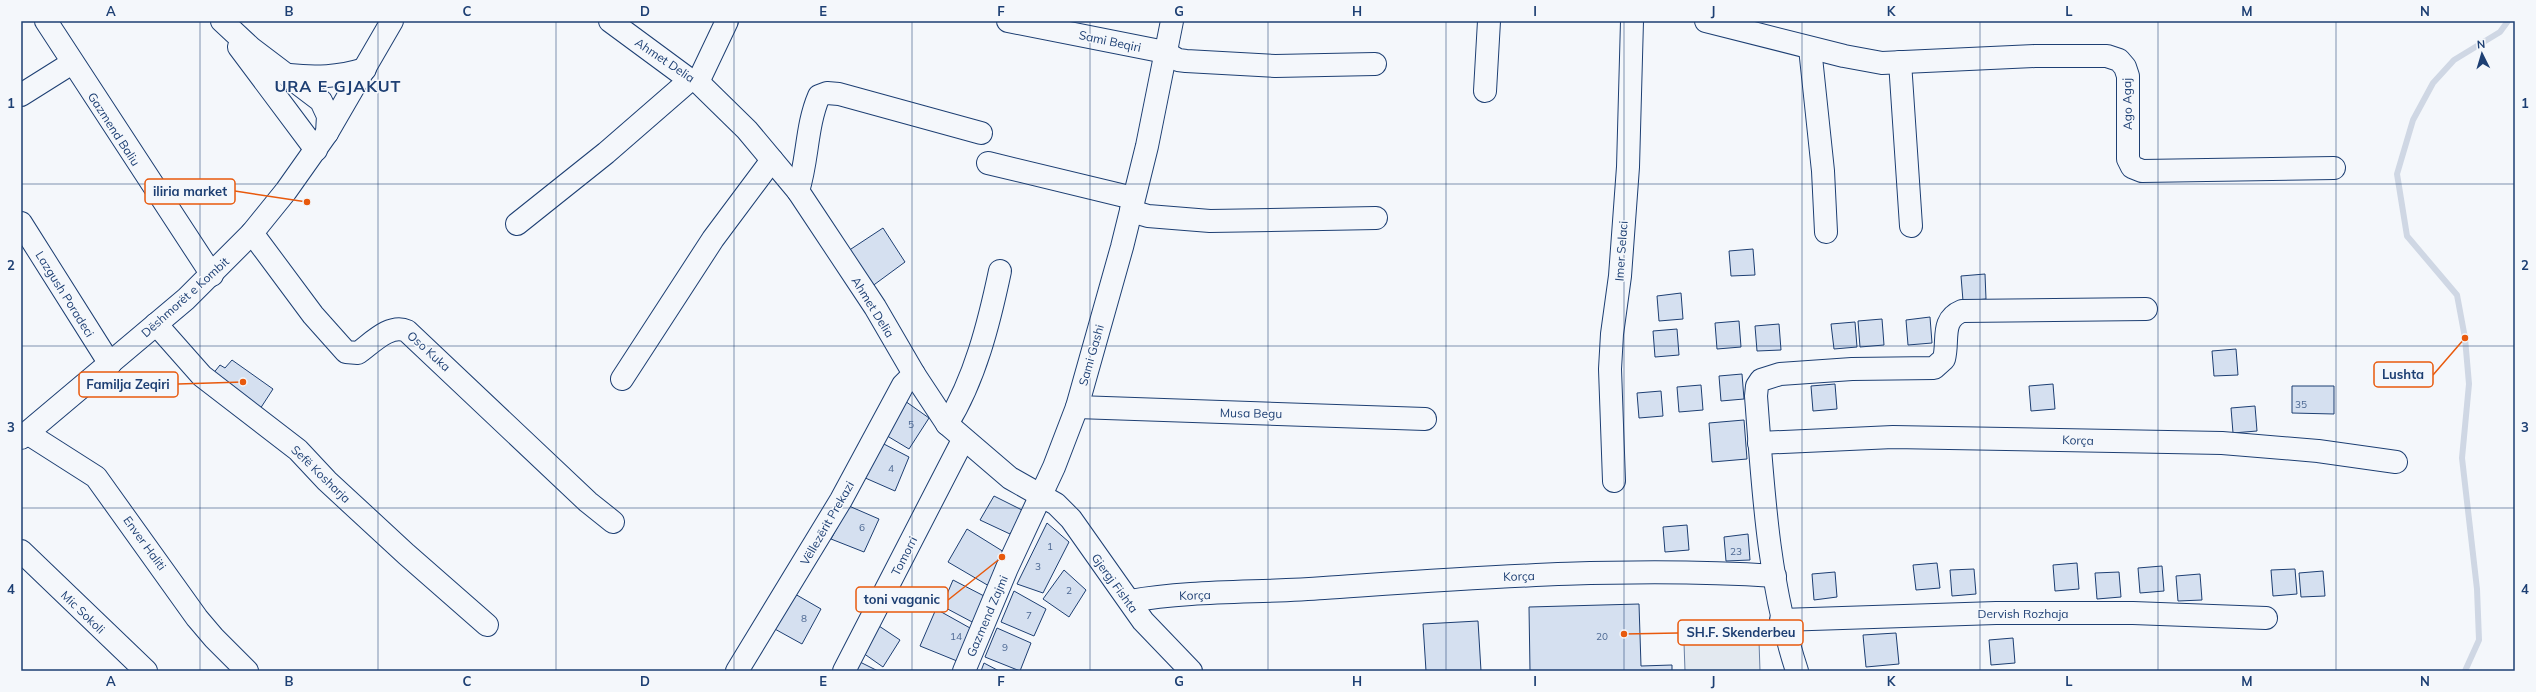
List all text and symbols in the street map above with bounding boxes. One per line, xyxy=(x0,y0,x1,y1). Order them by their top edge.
text: A xyxy=(106,3,116,19)
text: B xyxy=(285,3,294,19)
text: C xyxy=(463,3,472,19)
text: D xyxy=(640,3,650,19)
text: E xyxy=(819,3,827,19)
text: F xyxy=(997,3,1005,19)
text: G xyxy=(1174,3,1184,19)
text: H xyxy=(1352,3,1362,19)
text: I xyxy=(1533,3,1537,19)
text: J xyxy=(1711,3,1715,19)
text: K xyxy=(1887,3,1897,19)
text: L xyxy=(2065,3,2073,19)
text: M xyxy=(2241,3,2253,19)
text: N xyxy=(2420,3,2430,19)
street label: Sami Beqiri xyxy=(1078,27,1143,55)
north arrow xyxy=(2462,34,2502,74)
street label: Ahmet Delia xyxy=(632,35,698,85)
text: N xyxy=(2476,37,2486,51)
district label: URA E GJAKUT xyxy=(274,76,402,96)
street label: Ago Agaj xyxy=(2119,78,2135,130)
street label: Gazmend Baliu xyxy=(85,89,143,169)
text: 1 xyxy=(7,95,15,111)
text: 1 xyxy=(2521,95,2529,111)
callout: iliria market xyxy=(145,179,235,204)
text: iliria market xyxy=(153,183,227,199)
street label: Imer Selaci xyxy=(1611,220,1631,282)
street label: Lazgush Poradeci xyxy=(33,248,98,340)
street label: Dëshmorët e Kombit xyxy=(138,254,232,340)
text: 2 xyxy=(7,257,15,273)
text: 2 xyxy=(2521,257,2529,273)
street label: Ahmet Delia xyxy=(848,274,898,340)
street label: Sami Gashi xyxy=(1075,323,1107,387)
street label: Oso Kuka xyxy=(404,328,454,374)
callout: Lushta xyxy=(2374,362,2433,387)
text: Lushta xyxy=(2382,366,2424,382)
callout: Familja Zeqiri xyxy=(79,372,178,397)
text: Familja Zeqiri xyxy=(86,376,170,392)
house number: 35 xyxy=(2295,398,2307,411)
street label: Musa Begu xyxy=(1220,405,1282,421)
house number: 5 xyxy=(908,418,914,431)
text: 3 xyxy=(7,419,15,435)
text: 3 xyxy=(2521,419,2529,435)
street label: Korça xyxy=(2062,432,2094,448)
street label: Sefë Kosharja xyxy=(288,442,354,506)
house number: 4 xyxy=(888,462,894,475)
street label: Vëllezërit Prekazi xyxy=(797,478,857,568)
street label: Enver Haliti xyxy=(120,513,170,573)
house number: 6 xyxy=(859,521,865,534)
street label: Tomorri xyxy=(888,534,920,578)
house number: 1 xyxy=(1047,540,1053,553)
house number: 23 xyxy=(1730,545,1742,558)
street label: Gjergj Fishta xyxy=(1088,550,1142,616)
house number: 3 xyxy=(1035,560,1041,573)
street label: Korça xyxy=(1503,568,1535,584)
street label: Gazmend Zajmi xyxy=(963,573,1011,659)
text: 4 xyxy=(7,581,15,597)
text: 4 xyxy=(2521,581,2529,597)
house number: 2 xyxy=(1066,584,1072,597)
street label: Mic Sokoli xyxy=(58,587,108,637)
callout: toni vaganic xyxy=(856,587,948,612)
street label: Korça xyxy=(1179,587,1211,603)
text: toni vaganic xyxy=(864,591,941,607)
street label: Dervish Rozhaja xyxy=(1977,606,2069,621)
house number: 7 xyxy=(1026,609,1032,622)
house number: 8 xyxy=(801,612,807,625)
callout: SH.F. Skenderbeu xyxy=(1678,620,1803,645)
text: SH.F. Skenderbeu xyxy=(1686,624,1796,640)
house number: 14 xyxy=(950,630,962,643)
house number: 20 xyxy=(1596,630,1608,643)
house number: 9 xyxy=(1002,641,1008,654)
text: A xyxy=(106,673,116,689)
text: B xyxy=(285,673,294,689)
text: C xyxy=(463,673,472,689)
text: D xyxy=(640,673,650,689)
text: E xyxy=(819,673,827,689)
text: F xyxy=(997,673,1005,689)
text: G xyxy=(1174,673,1184,689)
text: H xyxy=(1352,673,1362,689)
text: I xyxy=(1533,673,1537,689)
text: J xyxy=(1711,673,1715,689)
text: K xyxy=(1887,673,1897,689)
text: L xyxy=(2065,673,2073,689)
text: M xyxy=(2241,673,2253,689)
text: N xyxy=(2420,673,2430,689)

